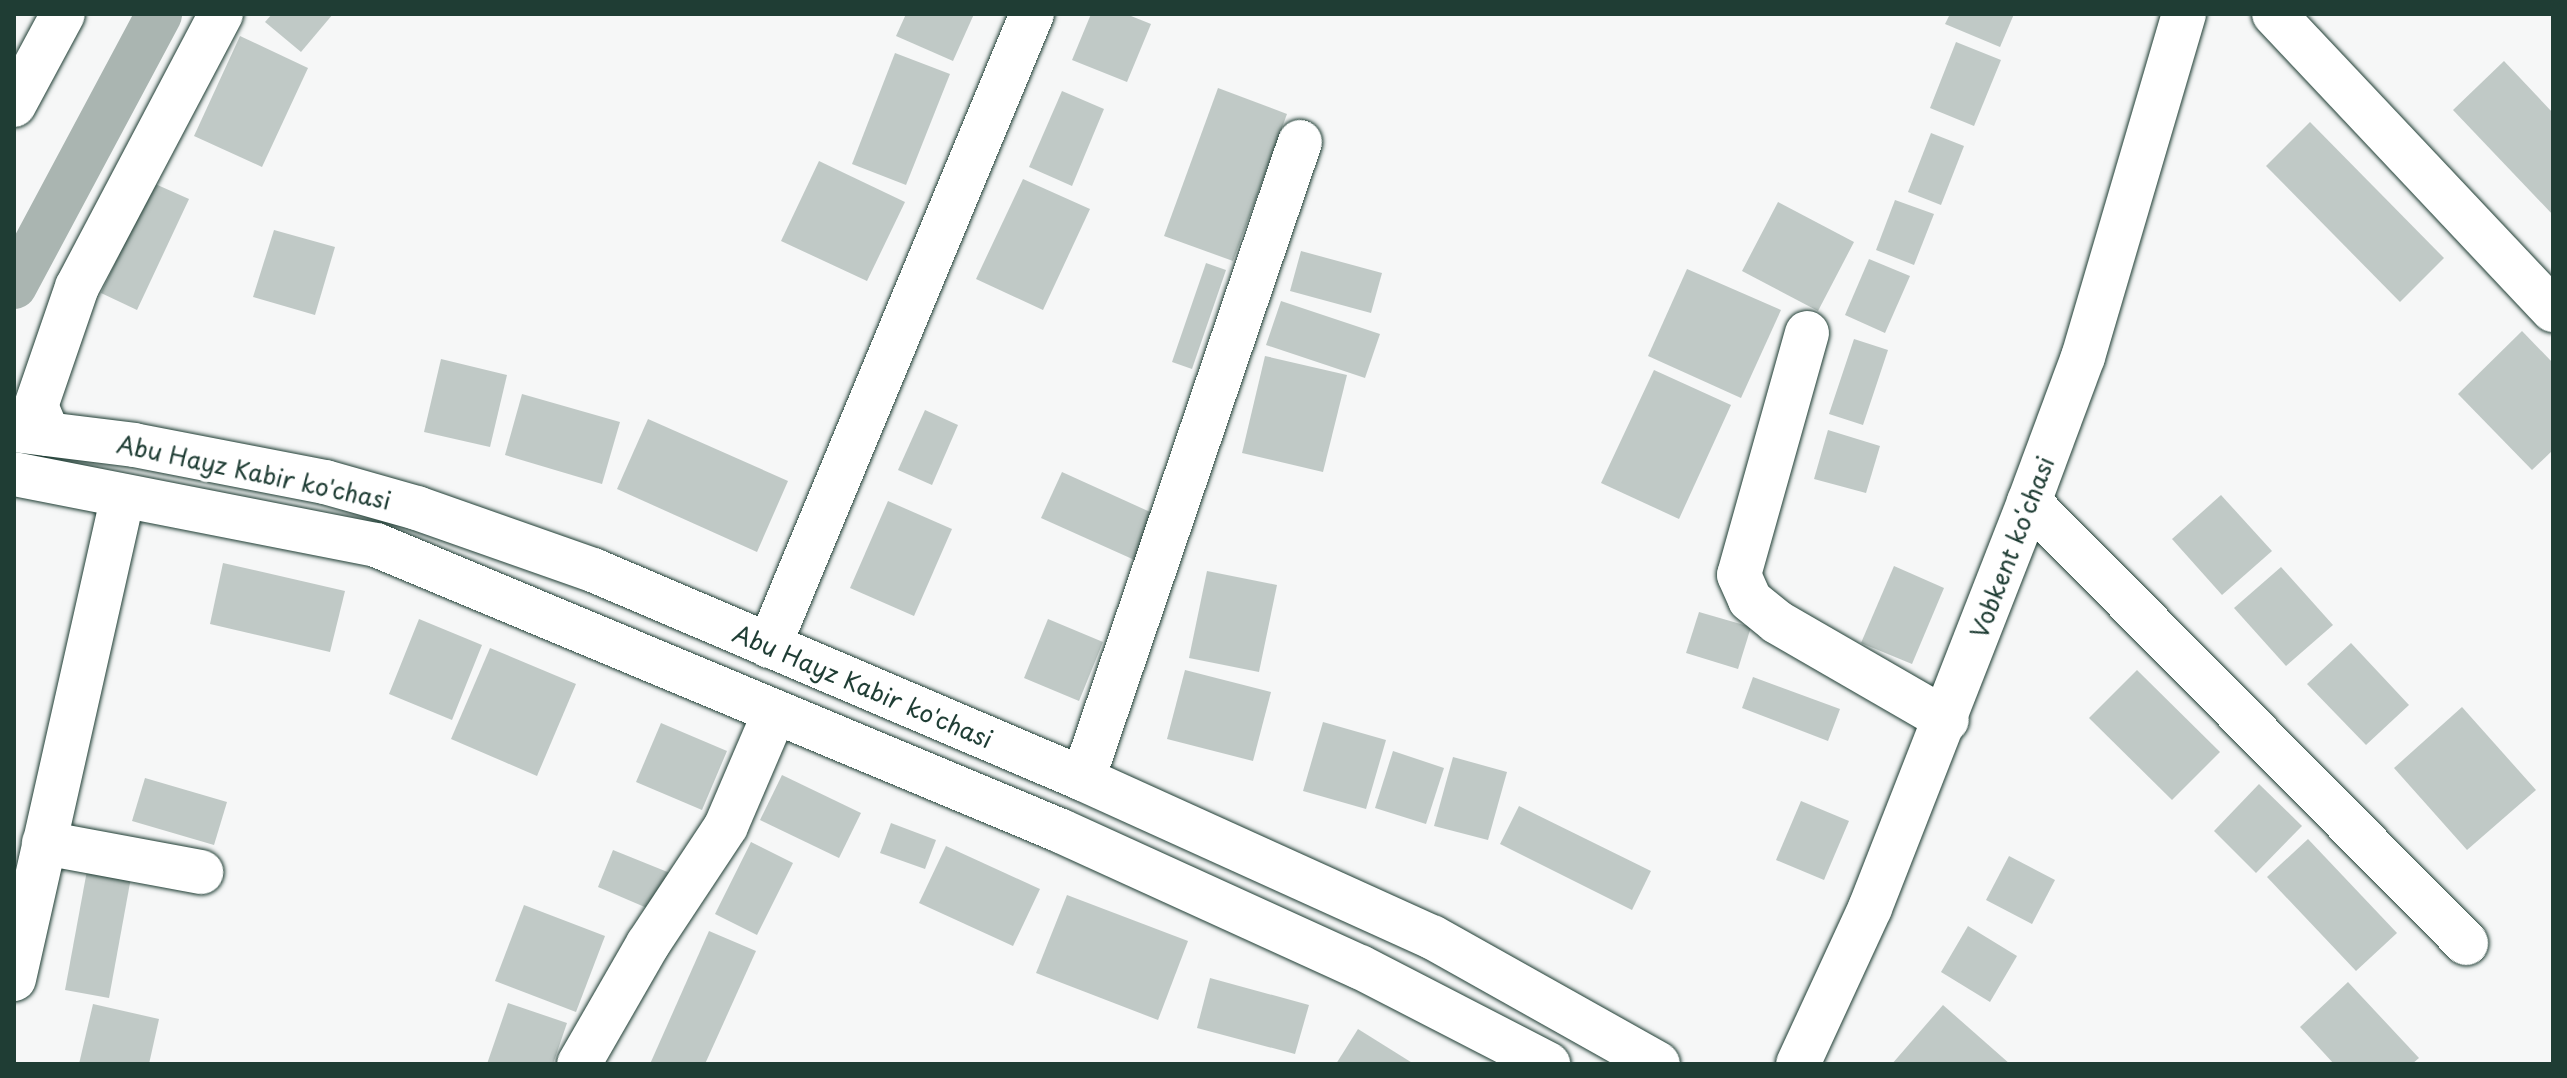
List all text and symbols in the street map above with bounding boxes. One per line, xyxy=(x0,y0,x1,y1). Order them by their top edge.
street label: Abu Hayz Kabir ko'chasi xyxy=(113,429,395,515)
street label: Vobkent koʻchasi xyxy=(1964,452,2060,642)
street label: Abu Hayz Kabir ko'chasi xyxy=(728,618,998,754)

